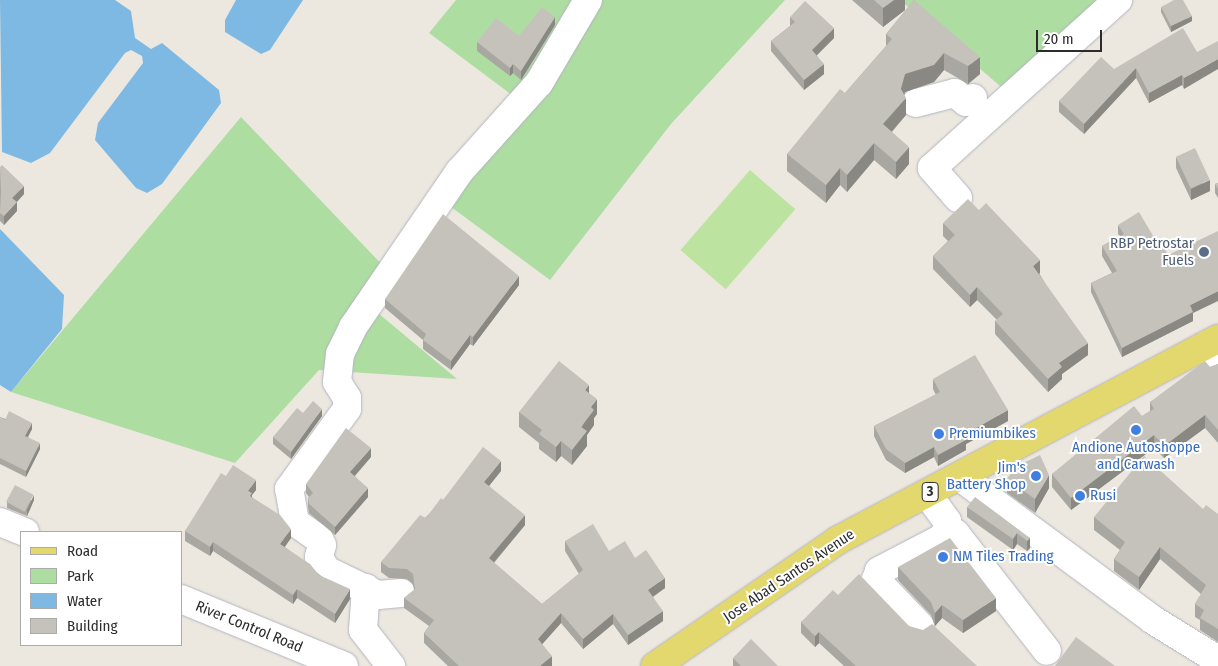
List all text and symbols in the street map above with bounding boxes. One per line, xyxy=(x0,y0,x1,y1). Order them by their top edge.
scale bar xyxy=(1038,20,1104,52)
text: 20 m xyxy=(1044,30,1074,48)
place label: RBP Petrostar Fuels xyxy=(1110,234,1194,269)
marker: RBP Petrostar Fuels xyxy=(1198,246,1210,258)
marker: Andione Autoshoppe and Carwash xyxy=(1130,424,1142,436)
place label: Premiumbikes xyxy=(949,425,1036,443)
marker: Premiumbikes xyxy=(933,428,945,440)
place label: Andione Autoshoppe and Carwash xyxy=(1072,438,1200,473)
place label: Jim's Battery Shop xyxy=(947,458,1026,493)
marker: Jim's Battery Shop xyxy=(1030,470,1042,482)
road number: 3 xyxy=(921,481,939,504)
place label: Rusi xyxy=(1090,487,1116,505)
marker: Rusi xyxy=(1074,490,1086,502)
street label: Jose Abad Santos Avenue xyxy=(720,525,858,627)
legend xyxy=(20,531,182,646)
text: Road xyxy=(67,542,98,560)
place label: NM Tiles Trading xyxy=(953,548,1054,566)
marker: NM Tiles Trading xyxy=(937,551,949,563)
text: Park xyxy=(67,567,94,585)
text: Water xyxy=(67,592,102,610)
street label: River Control Road xyxy=(193,597,305,657)
text: Building xyxy=(67,617,118,635)

